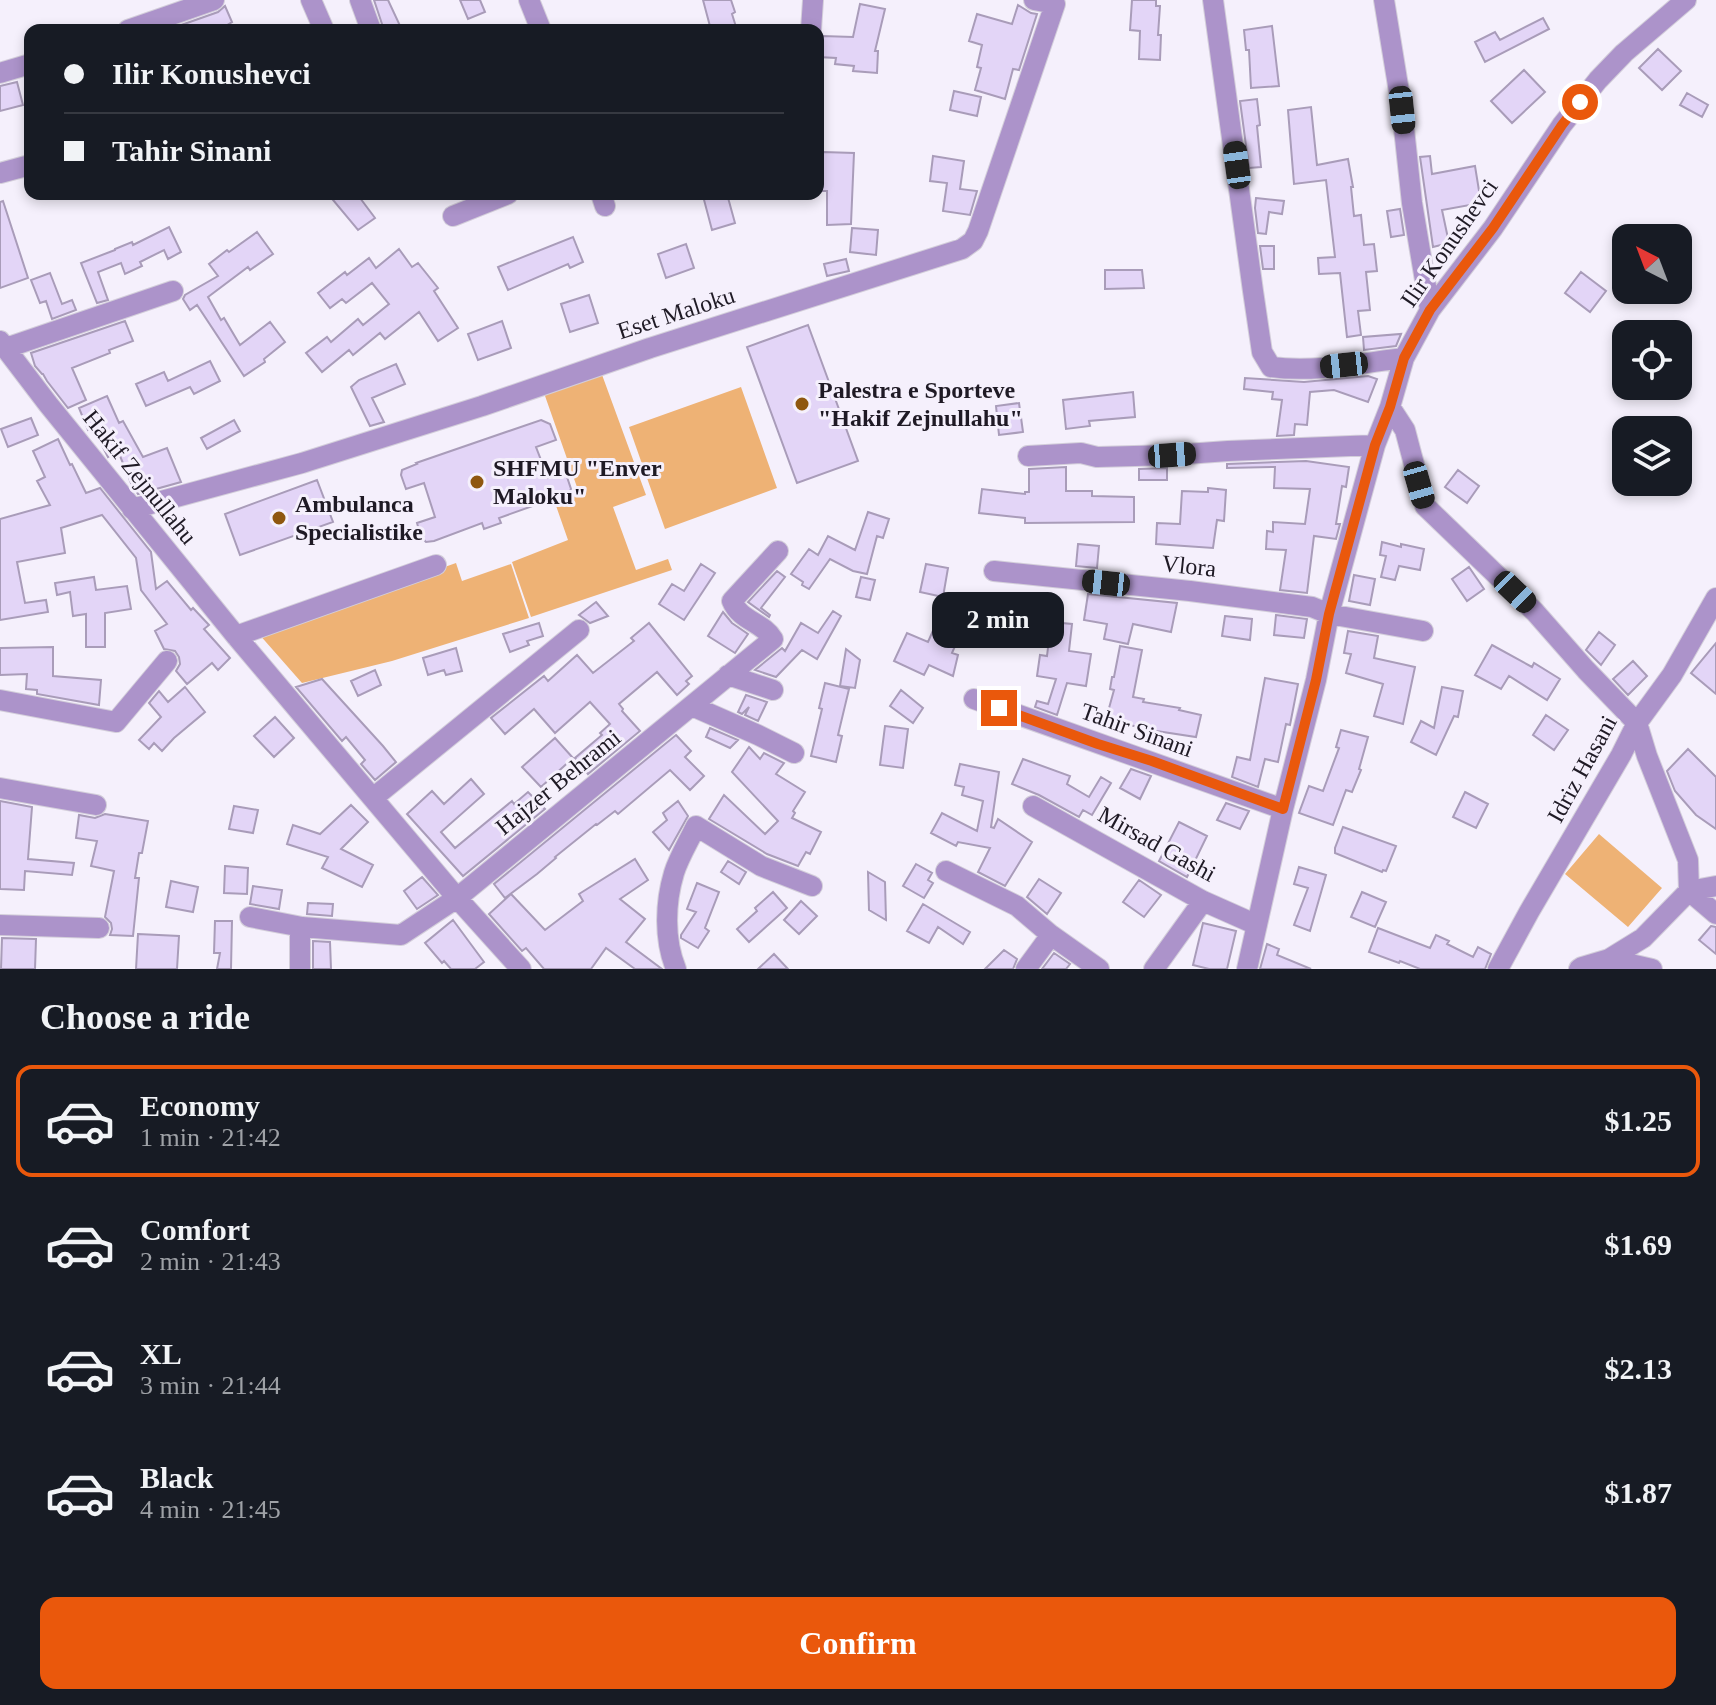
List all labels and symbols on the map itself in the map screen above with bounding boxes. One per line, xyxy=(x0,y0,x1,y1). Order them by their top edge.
route start xyxy=(1562,84,1598,120)
car xyxy=(1388,85,1416,135)
car xyxy=(1222,140,1252,190)
street label: Ilir Konushevci xyxy=(1395,174,1503,312)
north arrow xyxy=(1612,224,1692,304)
street label: Eset Maloku xyxy=(614,282,738,344)
car xyxy=(1319,351,1369,379)
place label: Palestra e Sporteve "Hakif Zejnullahu" xyxy=(818,377,1023,431)
marker: Palestra e Sporteve "Hakif Zejnullahu" xyxy=(793,395,811,413)
street label: Hakif Zejnullahu xyxy=(78,405,202,549)
car xyxy=(1147,441,1197,469)
place label: SHFMU "Enver Maloku" xyxy=(493,455,662,509)
car xyxy=(1401,459,1437,511)
marker: SHFMU "Enver Maloku" xyxy=(468,473,486,491)
place label: Ambulanca Specialistike xyxy=(295,491,423,545)
marker: Ambulanca Specialistike xyxy=(270,509,288,527)
street label: Vlora xyxy=(1160,550,1218,582)
car xyxy=(1489,567,1541,617)
car xyxy=(1081,569,1131,597)
callout: 2 min xyxy=(933,592,1065,648)
route end xyxy=(981,690,1017,726)
street label: Tahir Sinani xyxy=(1077,698,1197,762)
street label: Idriz Hasani xyxy=(1542,711,1622,827)
street label: Hajzer Behrami xyxy=(491,724,626,840)
street label: Mirsad Gashi xyxy=(1094,801,1220,887)

